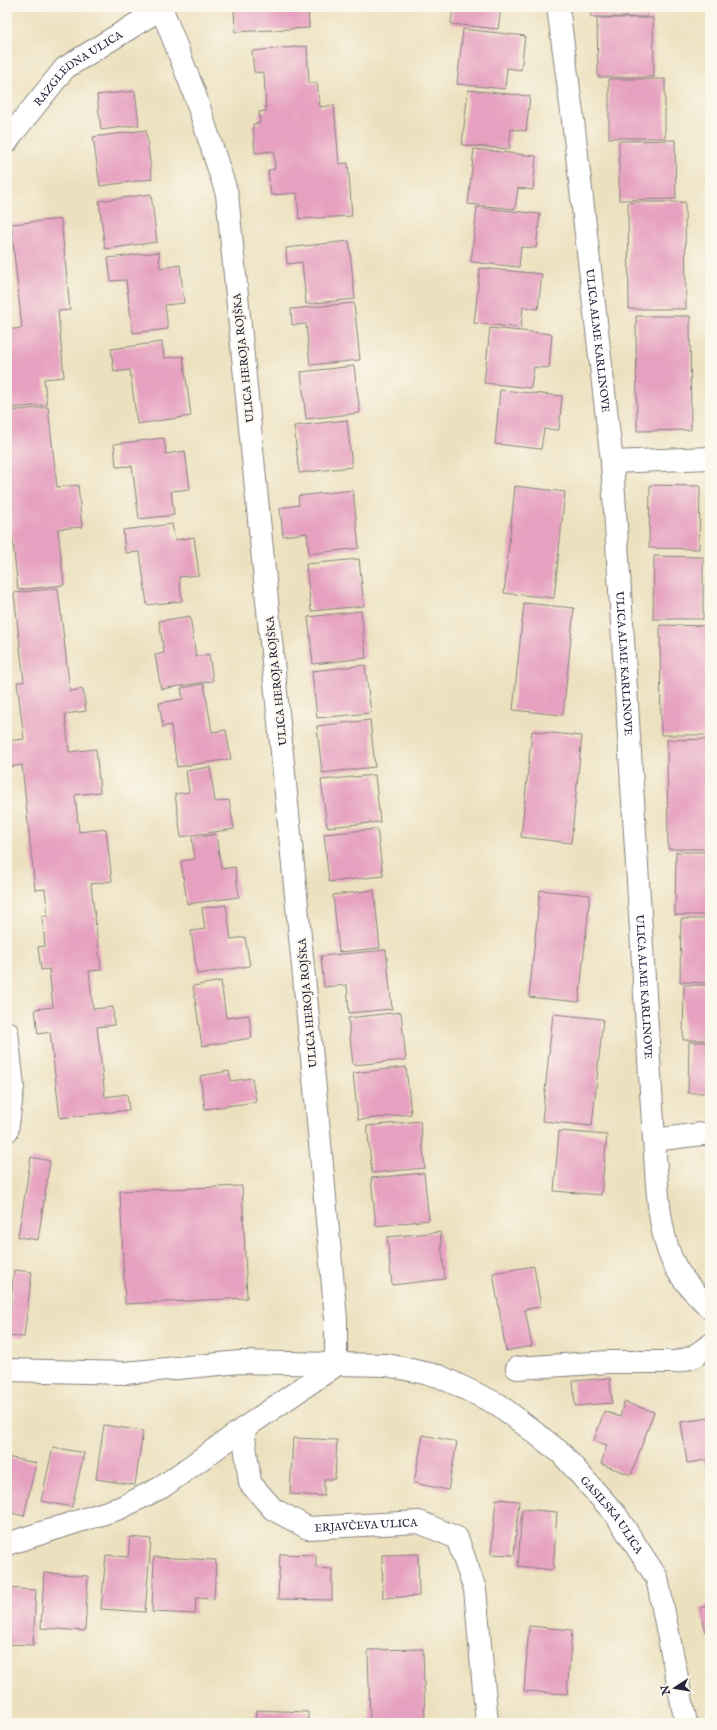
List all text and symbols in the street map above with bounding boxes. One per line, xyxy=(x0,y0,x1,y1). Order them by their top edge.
street label: RAZGLEDNA ULICA xyxy=(31,28,126,109)
street label: ULICA ALME KARLINOVE xyxy=(582,268,612,414)
street label: ULICA HEROJA ROJŠKA xyxy=(230,292,258,423)
street label: ULICA ALME KARLINOVE xyxy=(612,591,635,736)
street label: ULICA HEROJA ROJŠKA xyxy=(263,615,291,746)
street label: ULICA ALME KARLINOVE xyxy=(632,914,655,1060)
street label: ULICA HEROJA ROJŠKA xyxy=(295,937,321,1068)
street label: GASILSKA ULICA xyxy=(577,1474,646,1557)
street label: ERJAVČEVA ULICA xyxy=(314,1516,418,1536)
north arrow xyxy=(655,1668,695,1708)
text: N xyxy=(658,1683,674,1697)

